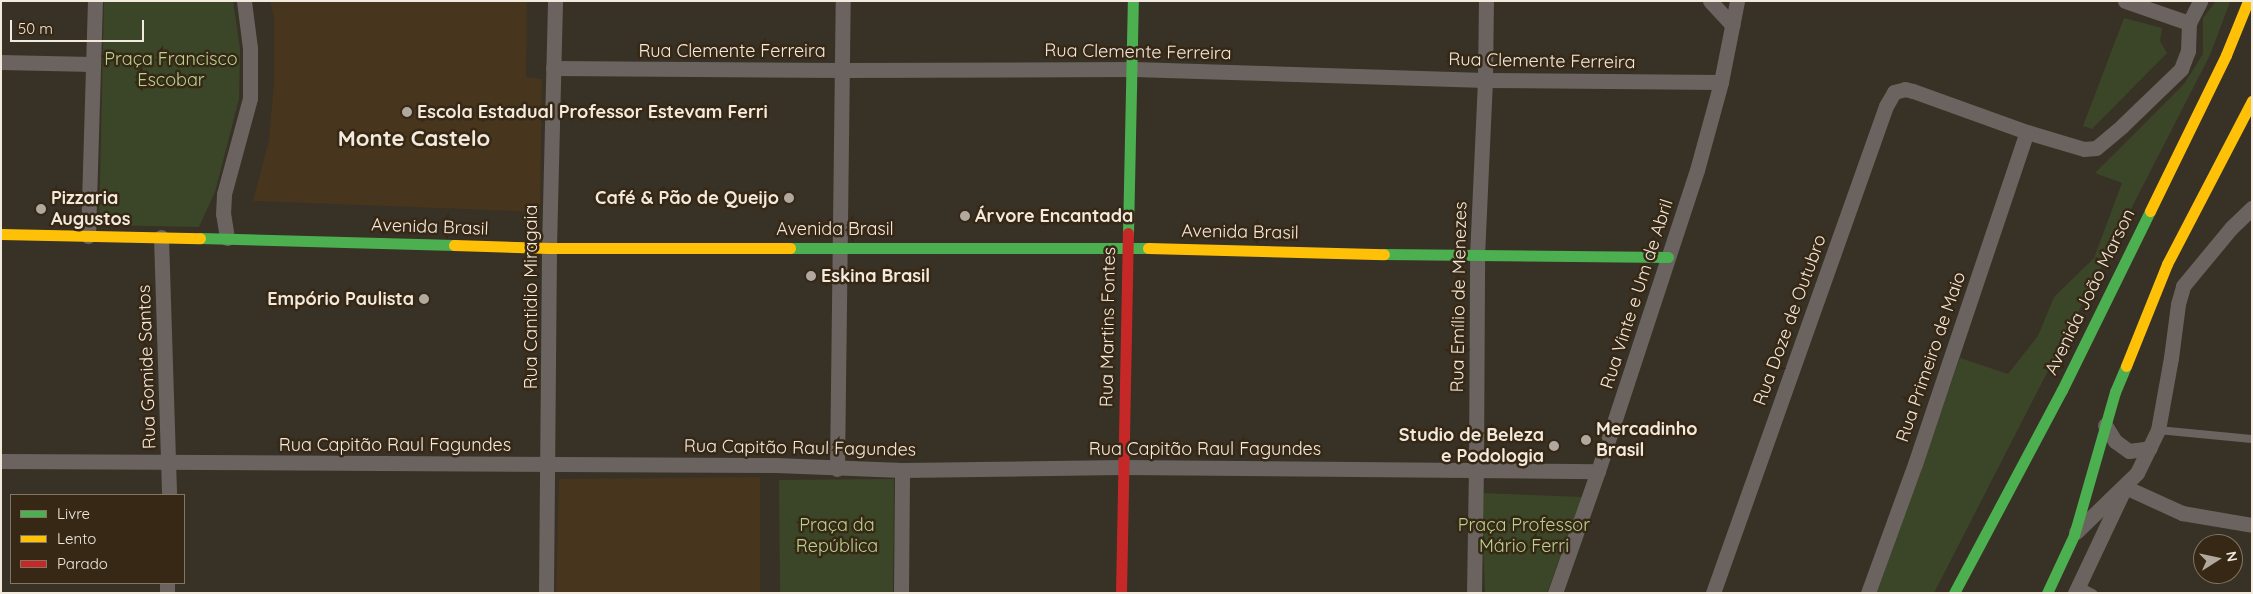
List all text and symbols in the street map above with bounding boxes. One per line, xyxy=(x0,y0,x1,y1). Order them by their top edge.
scale bar xyxy=(12,10,146,42)
text: 50 m xyxy=(18,19,53,38)
street label: Rua Clemente Ferreira xyxy=(638,40,826,62)
street label: Rua Clemente Ferreira xyxy=(1044,40,1232,64)
park label: Praça Francisco Escobar xyxy=(104,49,238,92)
street label: Rua Clemente Ferreira xyxy=(1448,49,1636,73)
place label: Escola Estadual Professor Estevam Ferri xyxy=(417,101,768,123)
marker: Escola Estadual Professor Estevam Ferri xyxy=(401,106,413,118)
district label: Monte Castelo xyxy=(338,126,490,152)
place label: Café & Pão de Queijo xyxy=(595,187,779,209)
place label: Pizzaria Augustos xyxy=(51,188,130,230)
marker: Café & Pão de Queijo xyxy=(783,192,795,204)
street label: Rua Vinte e Um de Abril xyxy=(1596,197,1678,391)
street label: Rua Emílio de Menezes xyxy=(1447,201,1471,393)
marker: Pizzaria Augustos xyxy=(35,203,47,215)
street label: Rua Cantidio Miragaia xyxy=(520,205,542,389)
place label: Árvore Encantada xyxy=(975,205,1133,227)
street label: Avenida João Marson xyxy=(2040,205,2140,379)
marker: Árvore Encantada xyxy=(959,210,971,222)
street label: Avenida Brasil xyxy=(371,214,489,240)
street label: Avenida Brasil xyxy=(776,218,894,240)
street label: Avenida Brasil xyxy=(1181,220,1299,244)
street label: Rua Doze de Outubro xyxy=(1749,232,1831,408)
street label: Rua Martins Fontes xyxy=(1096,247,1120,407)
place label: Eskina Brasil xyxy=(821,265,930,287)
street label: Rua Primeiro de Maio xyxy=(1892,269,1970,445)
marker: Eskina Brasil xyxy=(805,270,817,282)
street label: Rua Gomide Santos xyxy=(133,285,161,449)
place label: Empório Paulista xyxy=(267,288,414,310)
marker: Empório Paulista xyxy=(418,293,430,305)
place label: Mercadinho Brasil xyxy=(1596,419,1698,462)
place label: Studio de Beleza e Podologia xyxy=(1399,425,1544,468)
street label: Rua Capitão Raul Fagundes xyxy=(279,434,511,456)
marker: Mercadinho Brasil xyxy=(1580,434,1592,446)
street label: Rua Capitão Raul Fagundes xyxy=(684,435,916,461)
street label: Rua Capitão Raul Fagundes xyxy=(1089,438,1321,460)
marker: Studio de Beleza e Podologia xyxy=(1548,440,1560,452)
legend xyxy=(10,494,185,584)
text: Livre xyxy=(57,504,90,523)
park label: Praça da República xyxy=(796,515,878,558)
park label: Praça Professor Mário Ferri xyxy=(1458,515,1590,558)
text: Lento xyxy=(57,529,96,548)
north arrow xyxy=(2193,534,2243,584)
text: N xyxy=(2222,550,2242,563)
text: Parado xyxy=(57,554,108,573)

